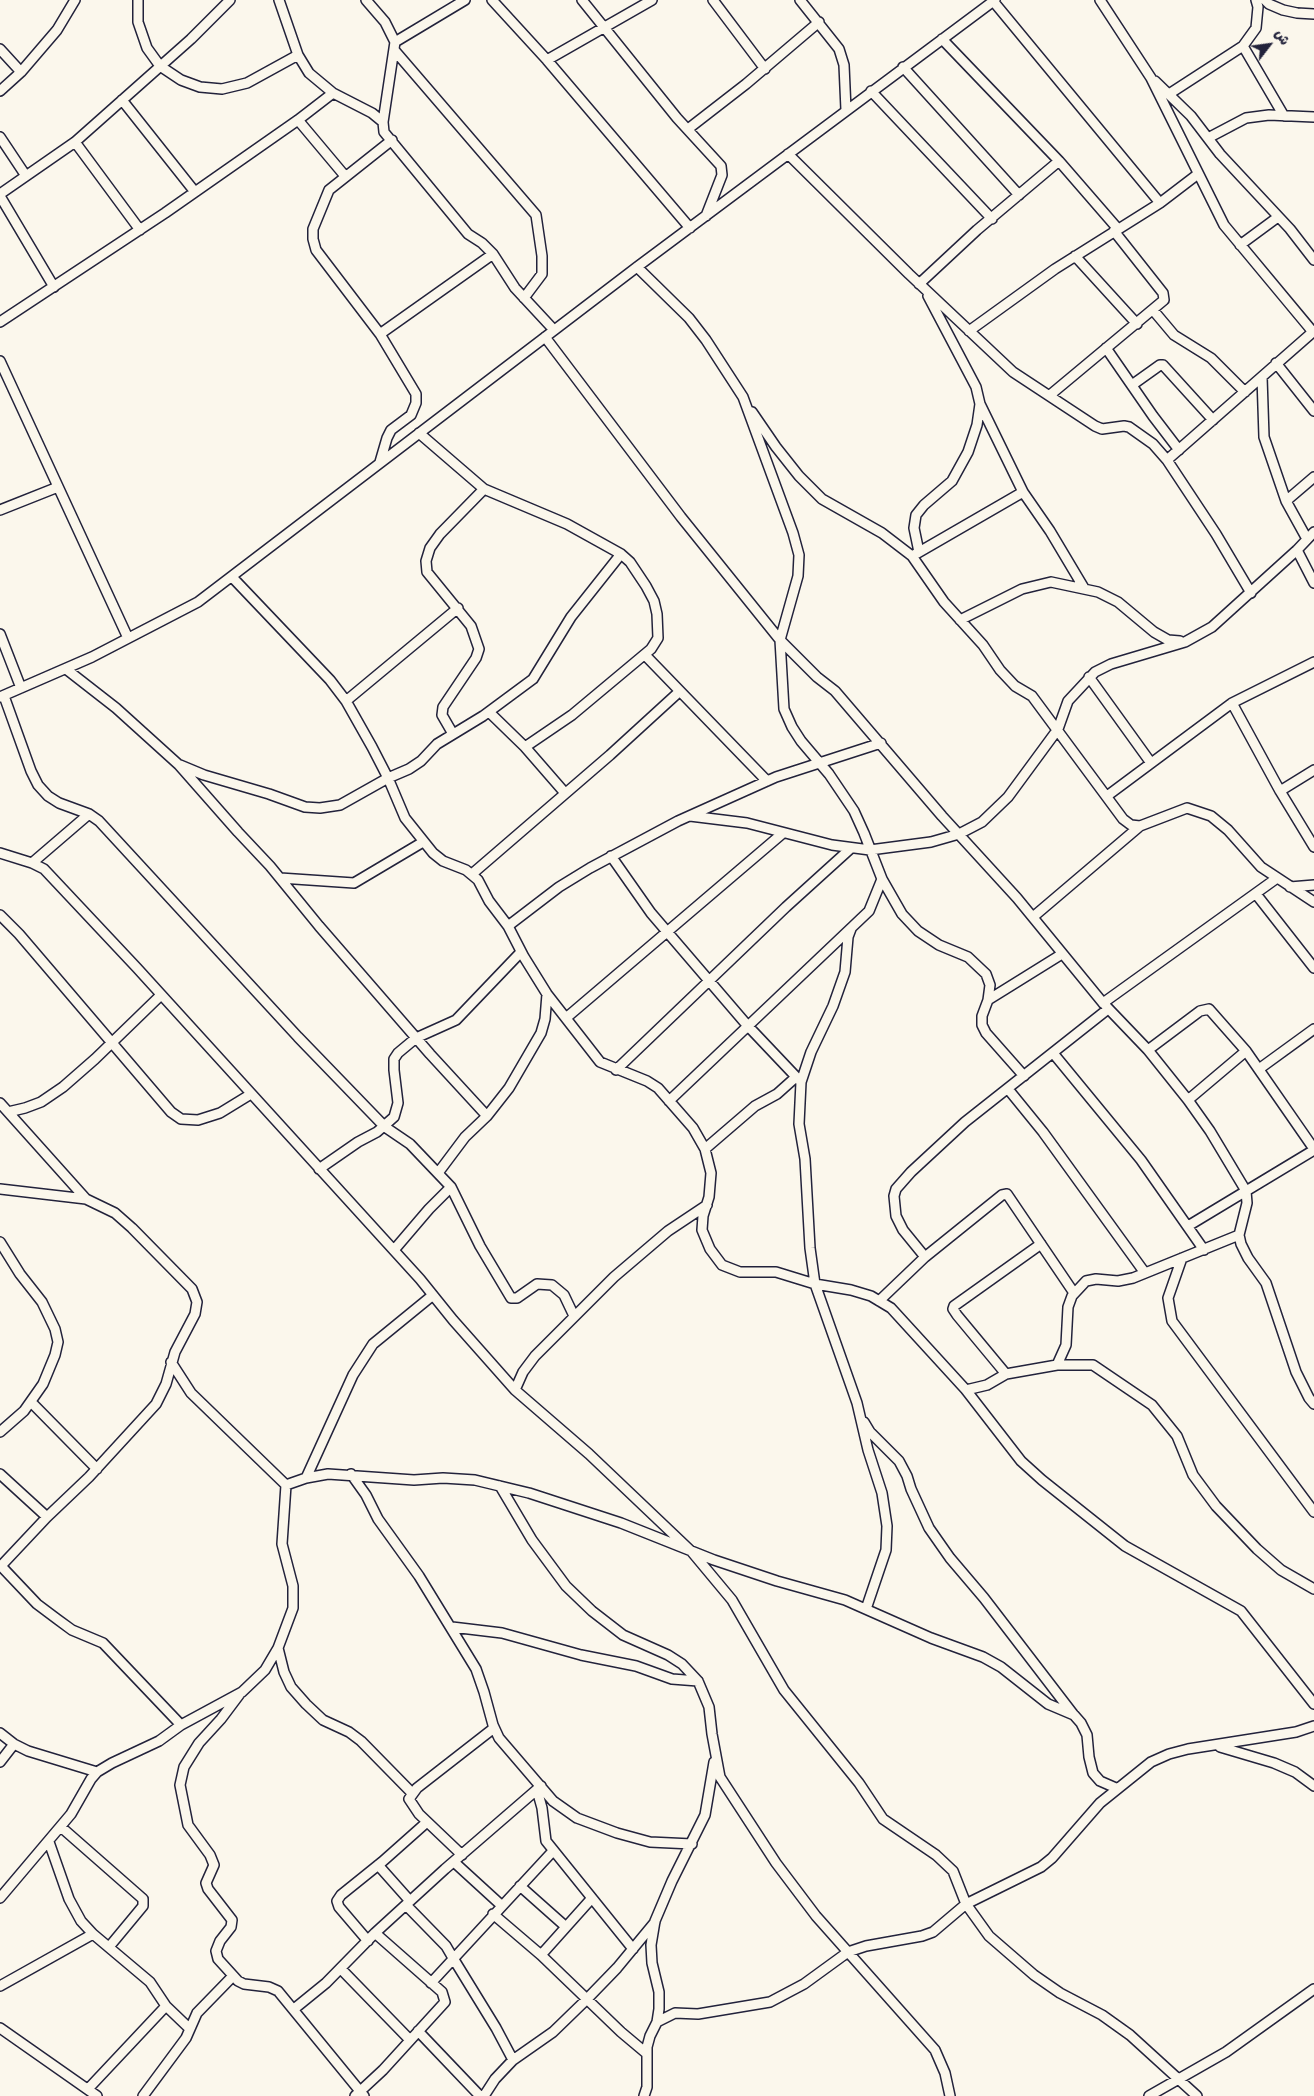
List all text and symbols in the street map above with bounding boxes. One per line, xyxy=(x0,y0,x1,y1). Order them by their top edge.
north arrow xyxy=(1244,20,1294,70)
text: ش xyxy=(1271,26,1294,48)

